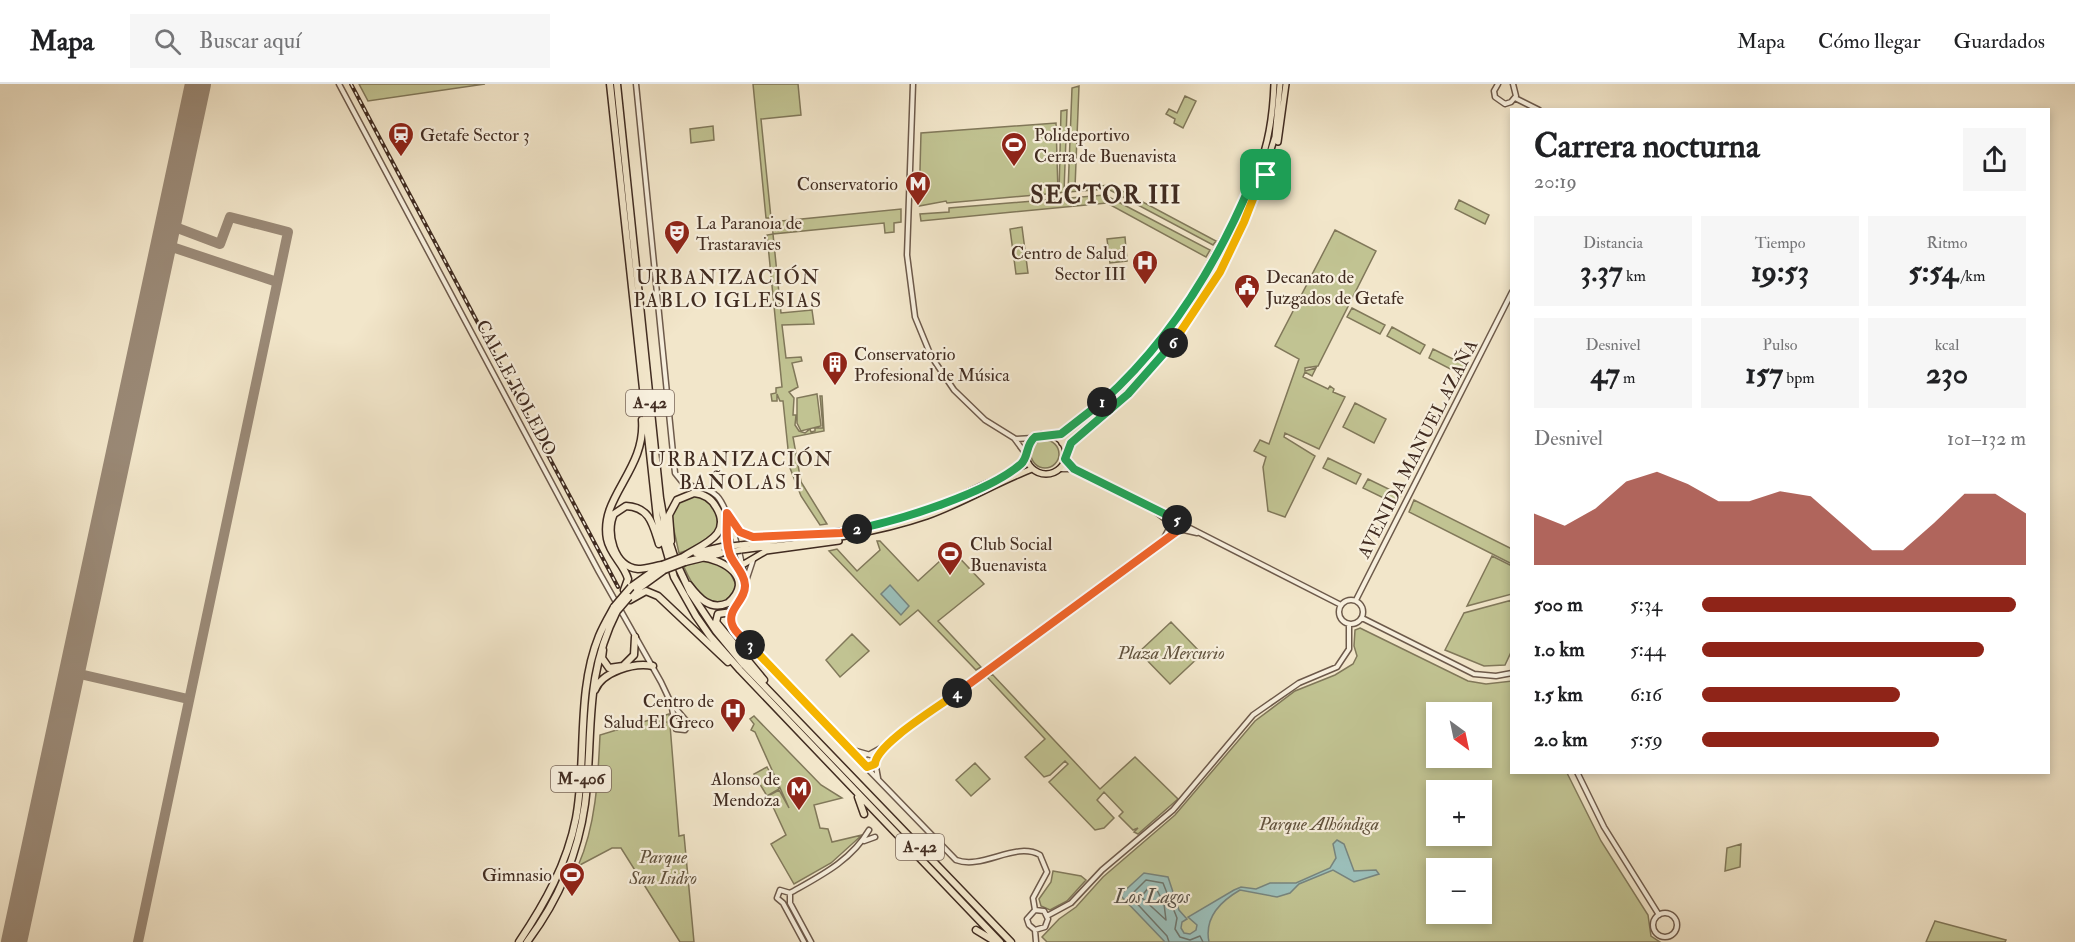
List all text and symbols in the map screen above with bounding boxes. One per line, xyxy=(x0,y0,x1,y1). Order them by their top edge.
search box xyxy=(130,14,550,68)
text: Mapa xyxy=(30,24,94,59)
icon: search xyxy=(151,25,184,58)
text: Buscar aquí xyxy=(199,27,301,55)
text: Mapa xyxy=(1737,28,1785,55)
text: Cómo llegar xyxy=(1818,28,1921,55)
text: Guardados xyxy=(1954,28,2045,55)
station icon: Getafe Sector 3 xyxy=(386,120,416,158)
place label: Getafe Sector 3 xyxy=(420,124,530,147)
place label: Polideportivo Cerra de Buenavista xyxy=(1034,124,1177,168)
text: Carrera nocturna xyxy=(1534,126,1759,167)
button: share xyxy=(1963,128,2026,191)
sports icon: Polideportivo Cerra de Buenavista xyxy=(999,130,1029,168)
pin xyxy=(1240,149,1291,200)
icon: arrive xyxy=(1249,158,1282,191)
metro station icon: Conservatorio xyxy=(903,169,933,207)
text: 20:19 xyxy=(1534,169,1577,194)
place label: Conservatorio xyxy=(797,173,898,196)
district label: SECTOR III xyxy=(1030,180,1182,211)
place label: La Paranoia de Trastaravies xyxy=(696,212,803,256)
theatre icon: La Paranoia de Trastaravies xyxy=(662,218,692,256)
text: Distancia xyxy=(1583,233,1643,253)
text: Tiempo xyxy=(1755,233,1805,253)
text: Ritmo xyxy=(1927,233,1967,253)
place label: Centro de Salud Sector III xyxy=(1011,242,1126,286)
hospital icon: Centro de Salud Sector III xyxy=(1130,248,1160,286)
text: 3.37 xyxy=(1580,253,1623,290)
text: 19:53 xyxy=(1751,253,1809,290)
text: 5:54 xyxy=(1909,253,1958,290)
district label: URBANIZACIÓN PABLO IGLESIAS xyxy=(633,264,823,313)
place label: Decanato de Juzgados de Getafe xyxy=(1265,266,1404,310)
text: km xyxy=(1623,266,1646,286)
text: /km xyxy=(1958,266,1985,286)
public building icon: Decanato de Juzgados de Getafe xyxy=(1232,272,1262,310)
street label: CALLE TOLEDO xyxy=(470,316,562,460)
pin: 6 xyxy=(1158,328,1188,358)
text: 6 xyxy=(1169,333,1177,353)
street label: AVENIDA MANUEL AZAÑA xyxy=(1352,335,1484,563)
text: Desnivel xyxy=(1585,335,1641,355)
text: Pulso xyxy=(1763,335,1797,355)
text: kcal xyxy=(1935,335,1959,355)
place label: Conservatorio Profesional de Música xyxy=(854,343,1010,387)
building icon: Conservatorio Profesional de Música xyxy=(820,349,850,387)
text: 47 xyxy=(1590,355,1620,392)
text: 157 xyxy=(1745,355,1783,392)
text: 230 xyxy=(1926,355,1968,392)
text: m xyxy=(1620,368,1636,388)
text: bpm xyxy=(1783,368,1815,388)
pin: 1 xyxy=(1087,387,1117,417)
road number: A-42 xyxy=(626,390,674,416)
text: 1 xyxy=(1099,392,1105,412)
text: Desnivel xyxy=(1534,426,1603,451)
text: 101–132 m xyxy=(1947,426,2026,451)
district label: URBANIZACIÓN BAÑOLAS I xyxy=(649,446,833,495)
pin: 5 xyxy=(1162,505,1192,535)
text: 5 xyxy=(1173,510,1181,530)
pin: 2 xyxy=(842,514,872,544)
text: 2 xyxy=(853,519,861,539)
place label: Club Social Buenavista xyxy=(970,533,1053,577)
sports icon: Club Social Buenavista xyxy=(935,539,965,577)
text: 500 m xyxy=(1534,592,1583,617)
text: 5:34 xyxy=(1630,592,1662,617)
pin: 3 xyxy=(735,630,765,660)
text: 3 xyxy=(747,635,753,655)
text: 1.0 km xyxy=(1534,637,1585,662)
text: 5:44 xyxy=(1630,637,1665,662)
park label: Plaza Mercurio xyxy=(1116,642,1225,665)
pin: 4 xyxy=(942,678,972,708)
text: 1.5 km xyxy=(1534,682,1583,707)
text: 6:16 xyxy=(1630,682,1662,707)
text: 4 xyxy=(953,683,961,703)
place label: Centro de Salud El Greco xyxy=(604,690,714,734)
hospital icon: Centro de Salud El Greco xyxy=(718,696,748,734)
north arrow xyxy=(1426,702,1492,768)
map controls xyxy=(1426,702,1492,924)
text: 2.0 km xyxy=(1534,727,1588,752)
text: 5:59 xyxy=(1630,727,1663,752)
road number: M-406 xyxy=(551,766,611,792)
place label: Alonso de Mendoza xyxy=(710,768,781,812)
metro station icon: Alonso de Mendoza xyxy=(784,774,814,812)
button: + xyxy=(1426,780,1492,846)
park label: Parque Alhóndiga xyxy=(1258,813,1379,836)
road number: A-42 xyxy=(896,834,944,860)
park label: Parque San Isidro xyxy=(628,846,697,890)
button: − xyxy=(1426,858,1492,924)
sports icon: Gimnasio xyxy=(557,860,587,898)
place label: Gimnasio xyxy=(482,864,552,887)
water label: Los Lagos xyxy=(1113,884,1190,909)

